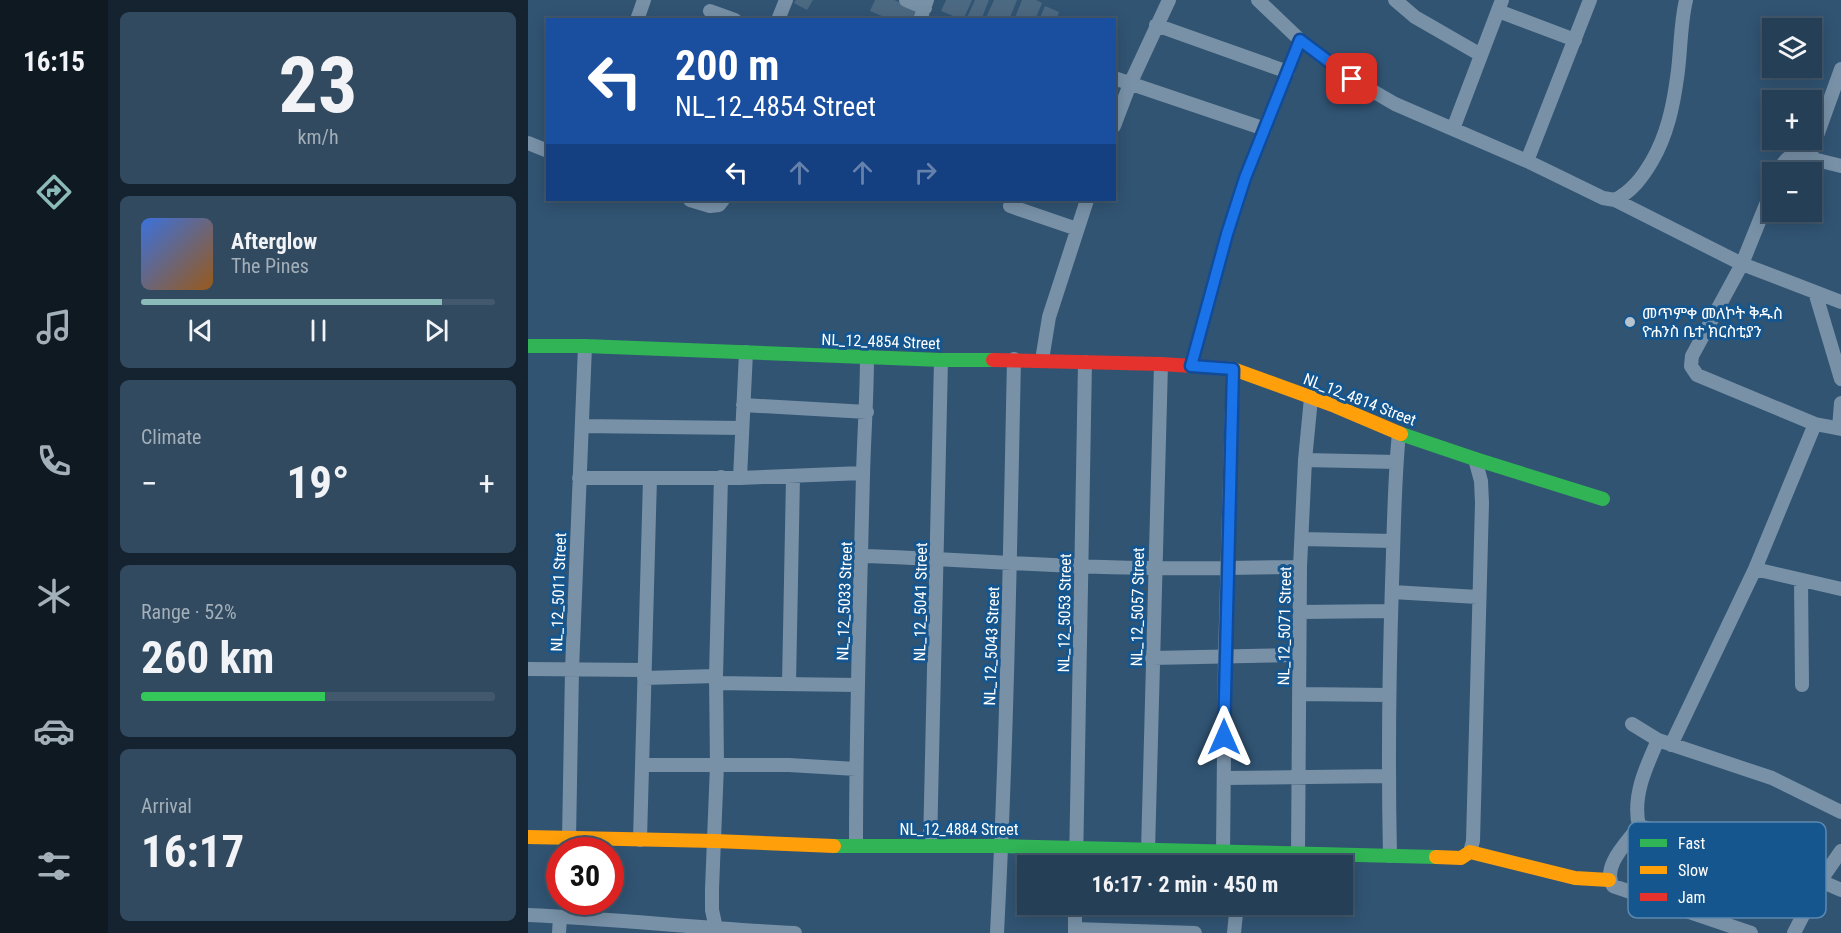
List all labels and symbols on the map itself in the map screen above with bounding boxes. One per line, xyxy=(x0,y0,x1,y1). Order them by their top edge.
pin xyxy=(1326,53,1377,104)
place label: መጥምቀ መለኮት ቅዱስ ዮሐንስ ቤተ ክርስቲያን xyxy=(1642,304,1783,341)
marker: መጥምቀ መለኮት ቅዱስ ዮሐንስ ቤተ ክርስቲያን xyxy=(1623,315,1637,329)
street label: NL_12_4854 Street xyxy=(821,330,941,353)
street label: NL_12_4814 Street xyxy=(1301,369,1419,430)
street label: NL_12_5011 Street xyxy=(547,532,570,652)
street label: NL_12_5033 Street xyxy=(833,541,856,661)
street label: NL_12_5041 Street xyxy=(910,542,931,662)
street label: NL_12_5057 Street xyxy=(1127,547,1148,667)
street label: NL_12_5053 Street xyxy=(1054,553,1075,673)
street label: NL_12_5071 Street xyxy=(1274,566,1295,686)
street label: NL_12_5043 Street xyxy=(980,586,1003,706)
position arrow xyxy=(1192,705,1256,769)
street label: NL_12_4884 Street xyxy=(899,820,1019,839)
legend xyxy=(1628,822,1826,918)
text: Fast xyxy=(1678,834,1705,853)
speed limit sign: 30 xyxy=(546,837,624,915)
text: Slow xyxy=(1678,861,1708,880)
text: Jam xyxy=(1678,888,1705,907)

